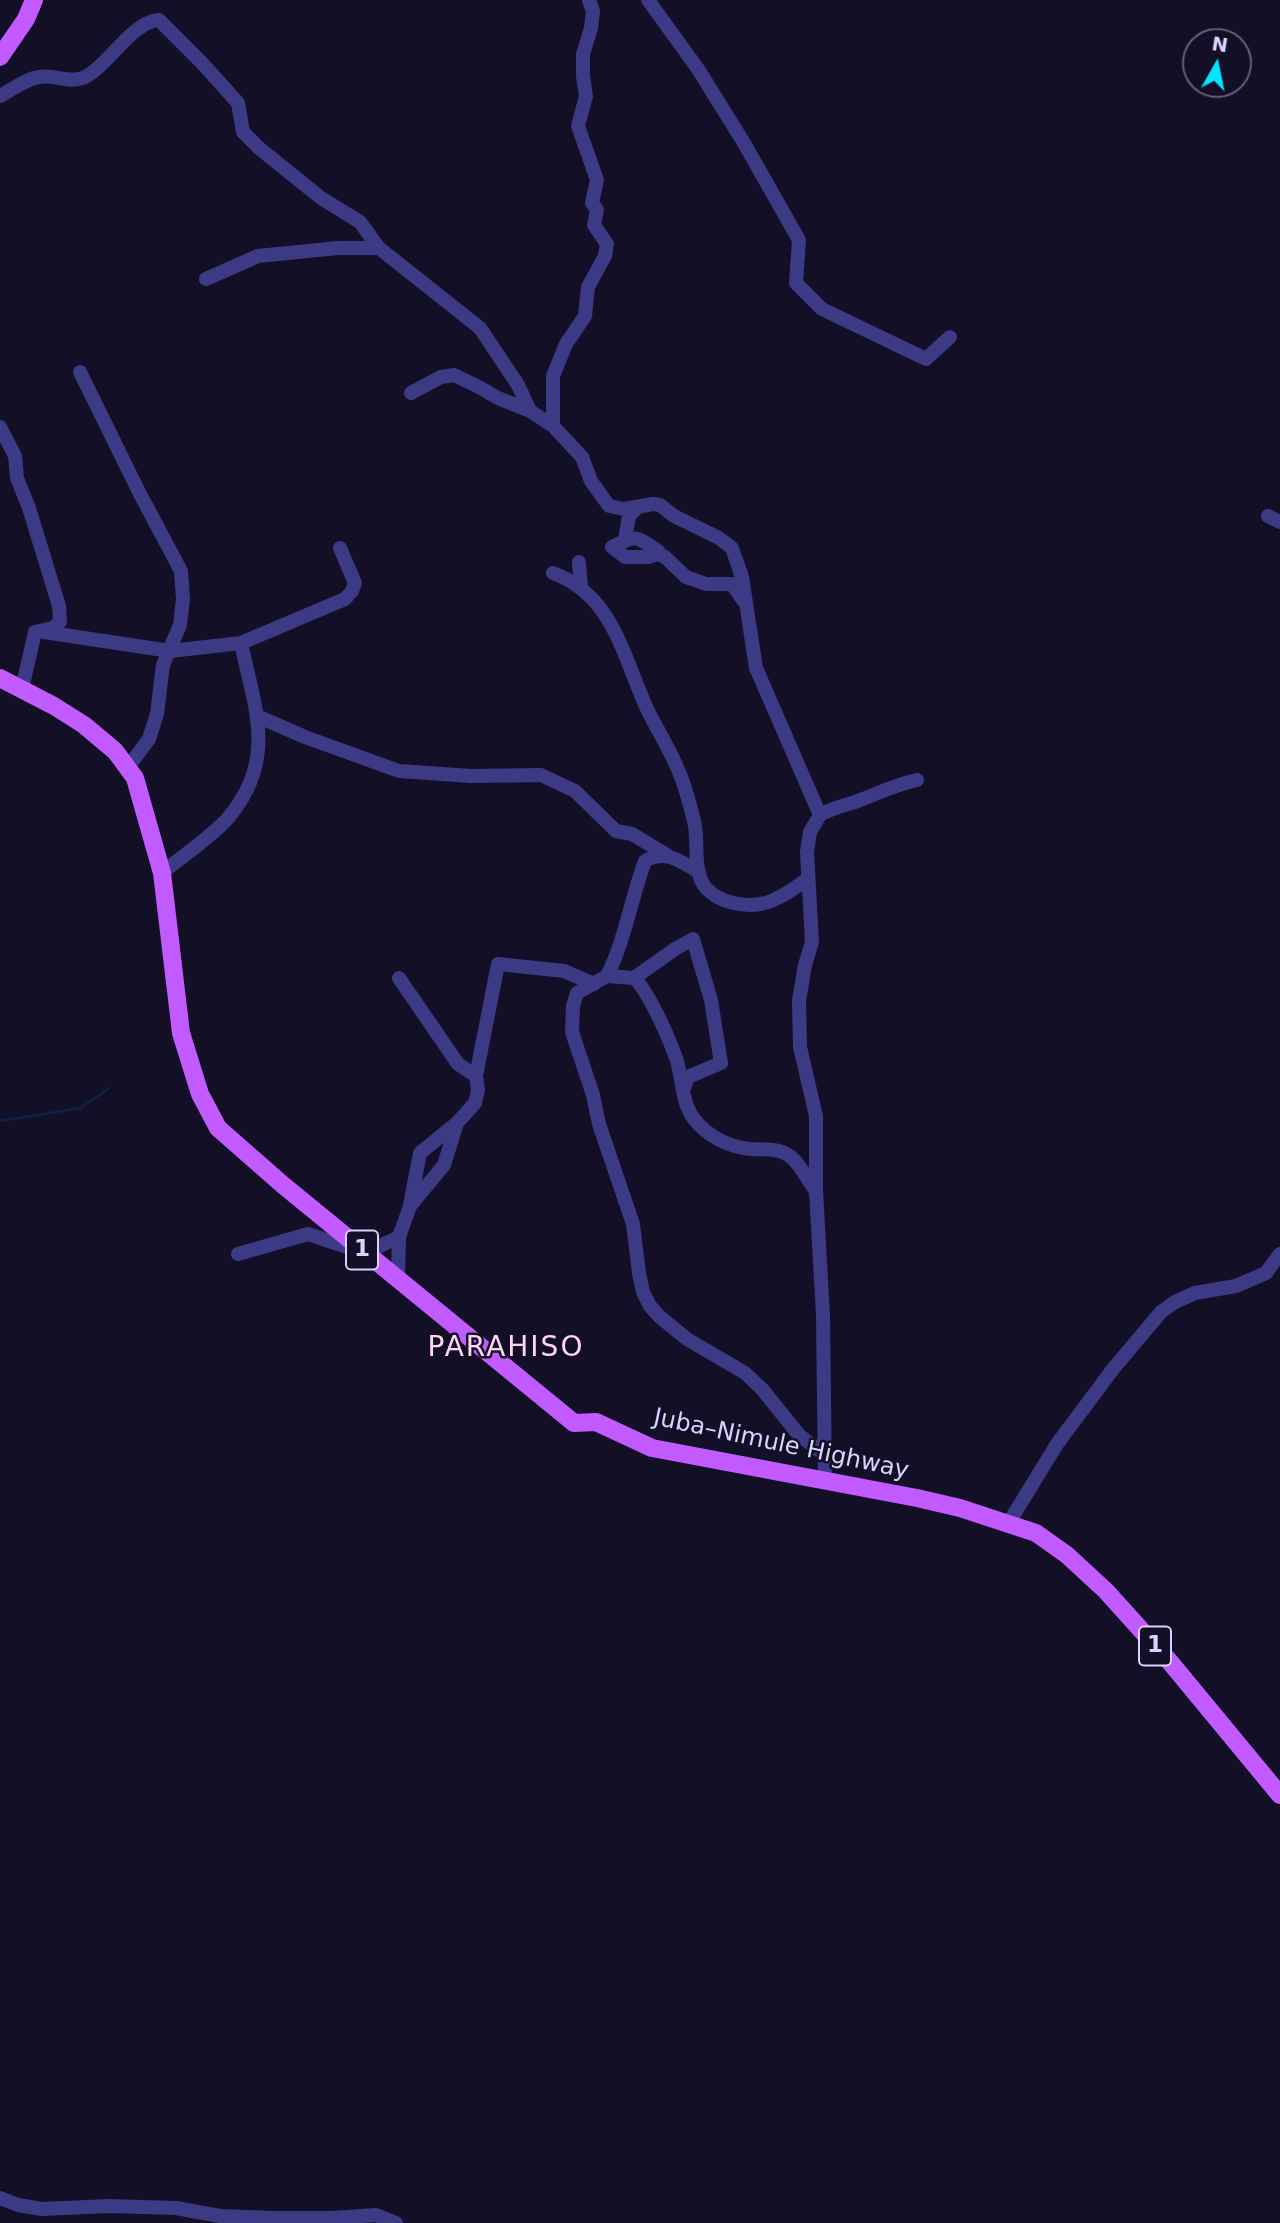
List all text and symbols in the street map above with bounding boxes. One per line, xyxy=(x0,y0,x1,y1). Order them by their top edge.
north arrow xyxy=(1182,28,1252,98)
text: N xyxy=(1210,32,1230,56)
road number: 1 xyxy=(346,1231,378,1270)
district label: PARAHISO xyxy=(429,1332,583,1366)
street label: Juba–Nimule Highway xyxy=(651,1404,911,1486)
road number: 1 xyxy=(1139,1626,1171,1666)

